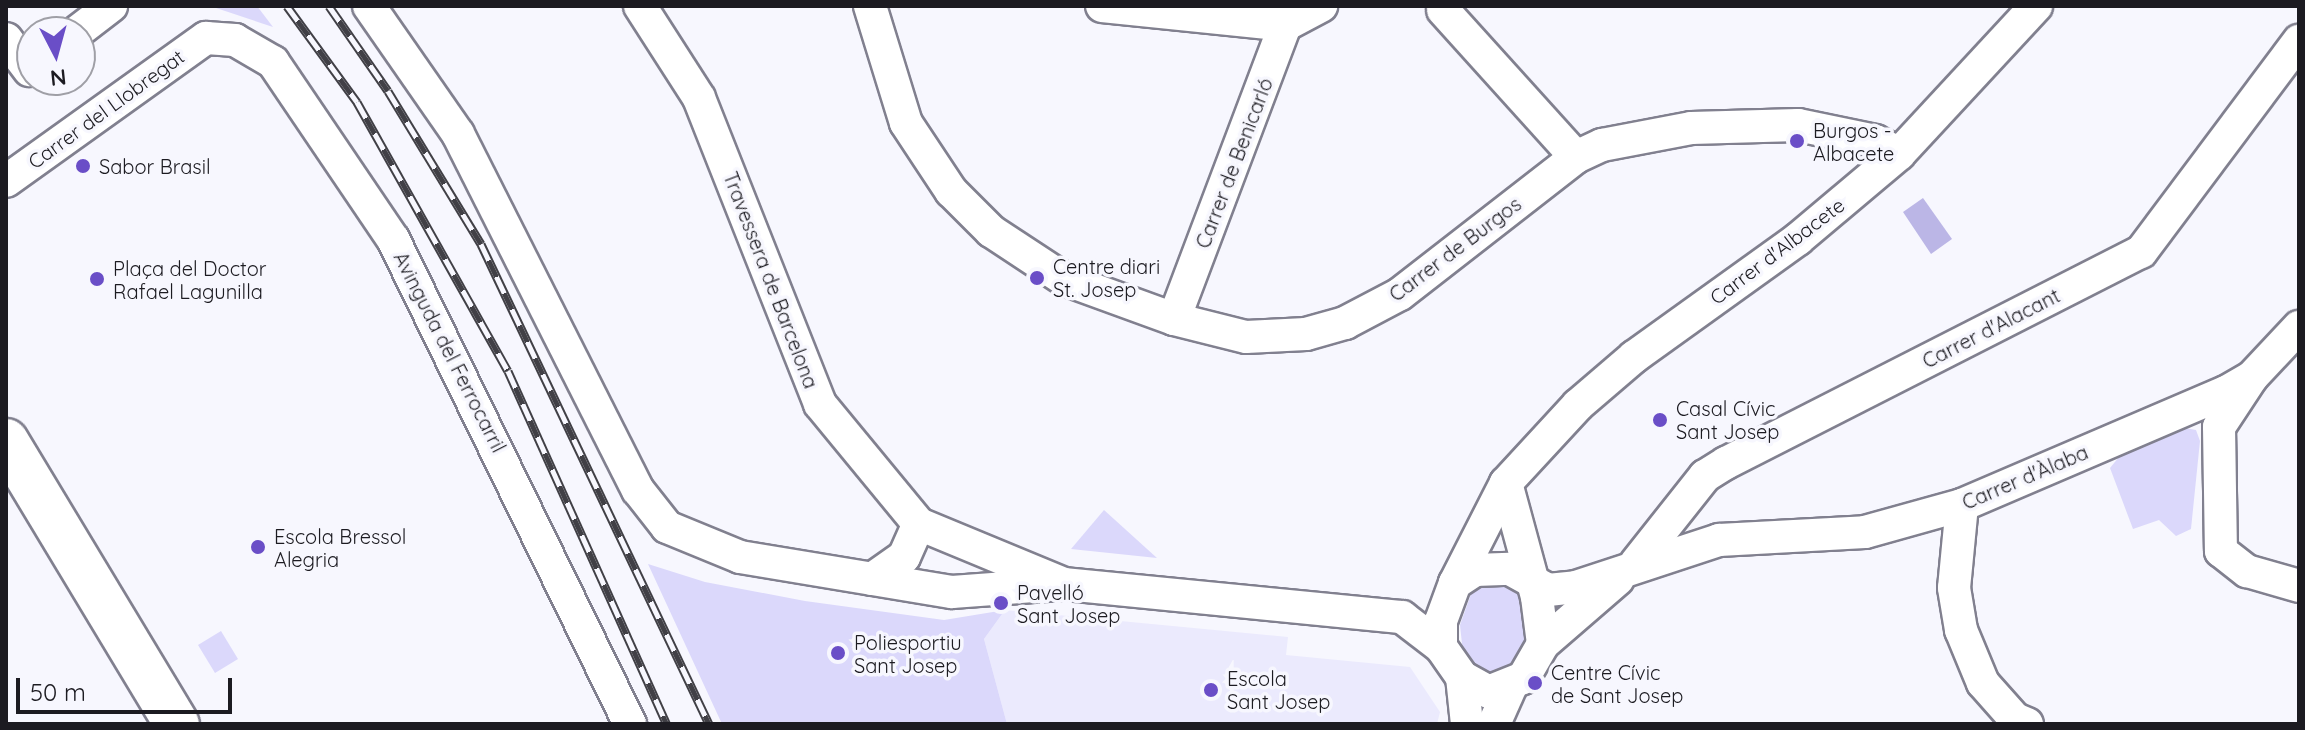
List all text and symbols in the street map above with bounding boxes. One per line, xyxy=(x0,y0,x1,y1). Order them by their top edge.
north arrow xyxy=(16,16,96,96)
street label: Carrer del Llobregat xyxy=(23,44,189,174)
text: N xyxy=(49,63,68,93)
street label: Carrer de Benicarló xyxy=(1190,74,1278,252)
place label: Burgos - Albacete xyxy=(1813,118,1894,165)
marker: Burgos - Albacete xyxy=(1788,132,1806,150)
place label: Sabor Brasil xyxy=(99,154,211,178)
marker: Sabor Brasil xyxy=(74,157,92,175)
street label: Travessera de Barcelona xyxy=(719,168,823,392)
street label: Carrer de Burgos xyxy=(1384,192,1526,306)
street label: Carrer d'Albacete xyxy=(1705,193,1849,309)
street label: Avinguda del Ferrocarril xyxy=(389,248,511,456)
place label: Centre diari St. Josep xyxy=(1053,254,1160,301)
place label: Plaça del Doctor Rafael Lagunilla xyxy=(113,256,266,303)
marker: Centre diari St. Josep xyxy=(1028,269,1046,287)
marker: Plaça del Doctor Rafael Lagunilla xyxy=(88,270,106,288)
street label: Carrer d'Alacant xyxy=(1918,283,2064,373)
place label: Casal Cívic Sant Josep xyxy=(1676,396,1779,443)
marker: Casal Cívic Sant Josep xyxy=(1651,411,1669,429)
street label: Carrer d'Àlaba xyxy=(1958,440,2092,514)
place label: Escola Bressol Alegria xyxy=(274,524,406,571)
marker: Escola Bressol Alegria xyxy=(249,538,267,556)
place label: Pavelló Sant Josep xyxy=(1017,580,1120,627)
marker: Pavelló Sant Josep xyxy=(992,594,1010,612)
place label: Poliesportiu Sant Josep xyxy=(854,630,962,677)
marker: Poliesportiu Sant Josep xyxy=(829,644,847,662)
place label: Centre Cívic de Sant Josep xyxy=(1551,660,1683,707)
scale bar xyxy=(20,662,236,712)
place label: Escola Sant Josep xyxy=(1227,666,1330,713)
marker: Centre Cívic de Sant Josep xyxy=(1526,674,1544,692)
text: 50 m xyxy=(30,677,86,707)
marker: Escola Sant Josep xyxy=(1202,681,1220,699)

